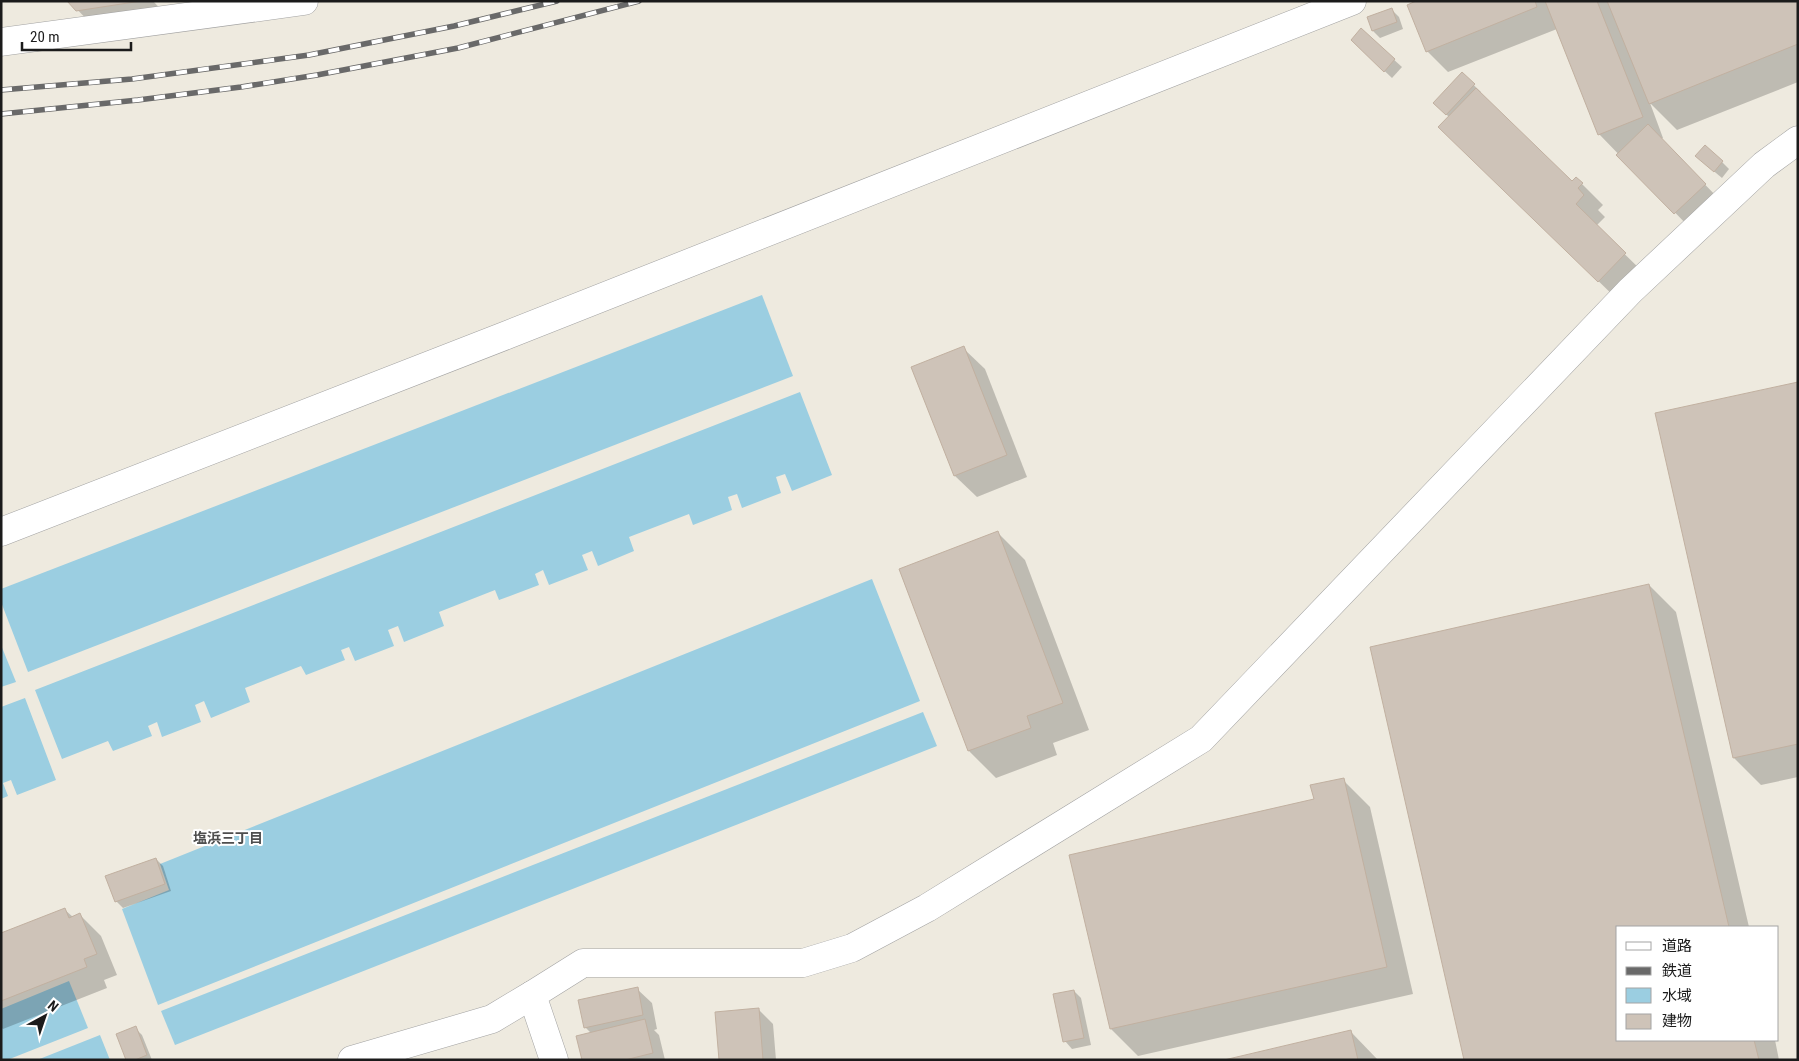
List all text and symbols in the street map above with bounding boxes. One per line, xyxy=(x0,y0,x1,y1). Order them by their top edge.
scale bar xyxy=(22,20,131,52)
text: 20 m xyxy=(30,28,60,46)
district label: 塩浜三丁目 xyxy=(193,830,263,846)
legend xyxy=(1616,926,1779,1041)
text: 道路 xyxy=(1662,937,1692,955)
text: 鉄道 xyxy=(1662,962,1692,980)
text: 水域 xyxy=(1662,987,1692,1005)
north arrow xyxy=(20,991,70,1041)
text: N xyxy=(45,997,62,1015)
text: 建物 xyxy=(1662,1012,1692,1030)

